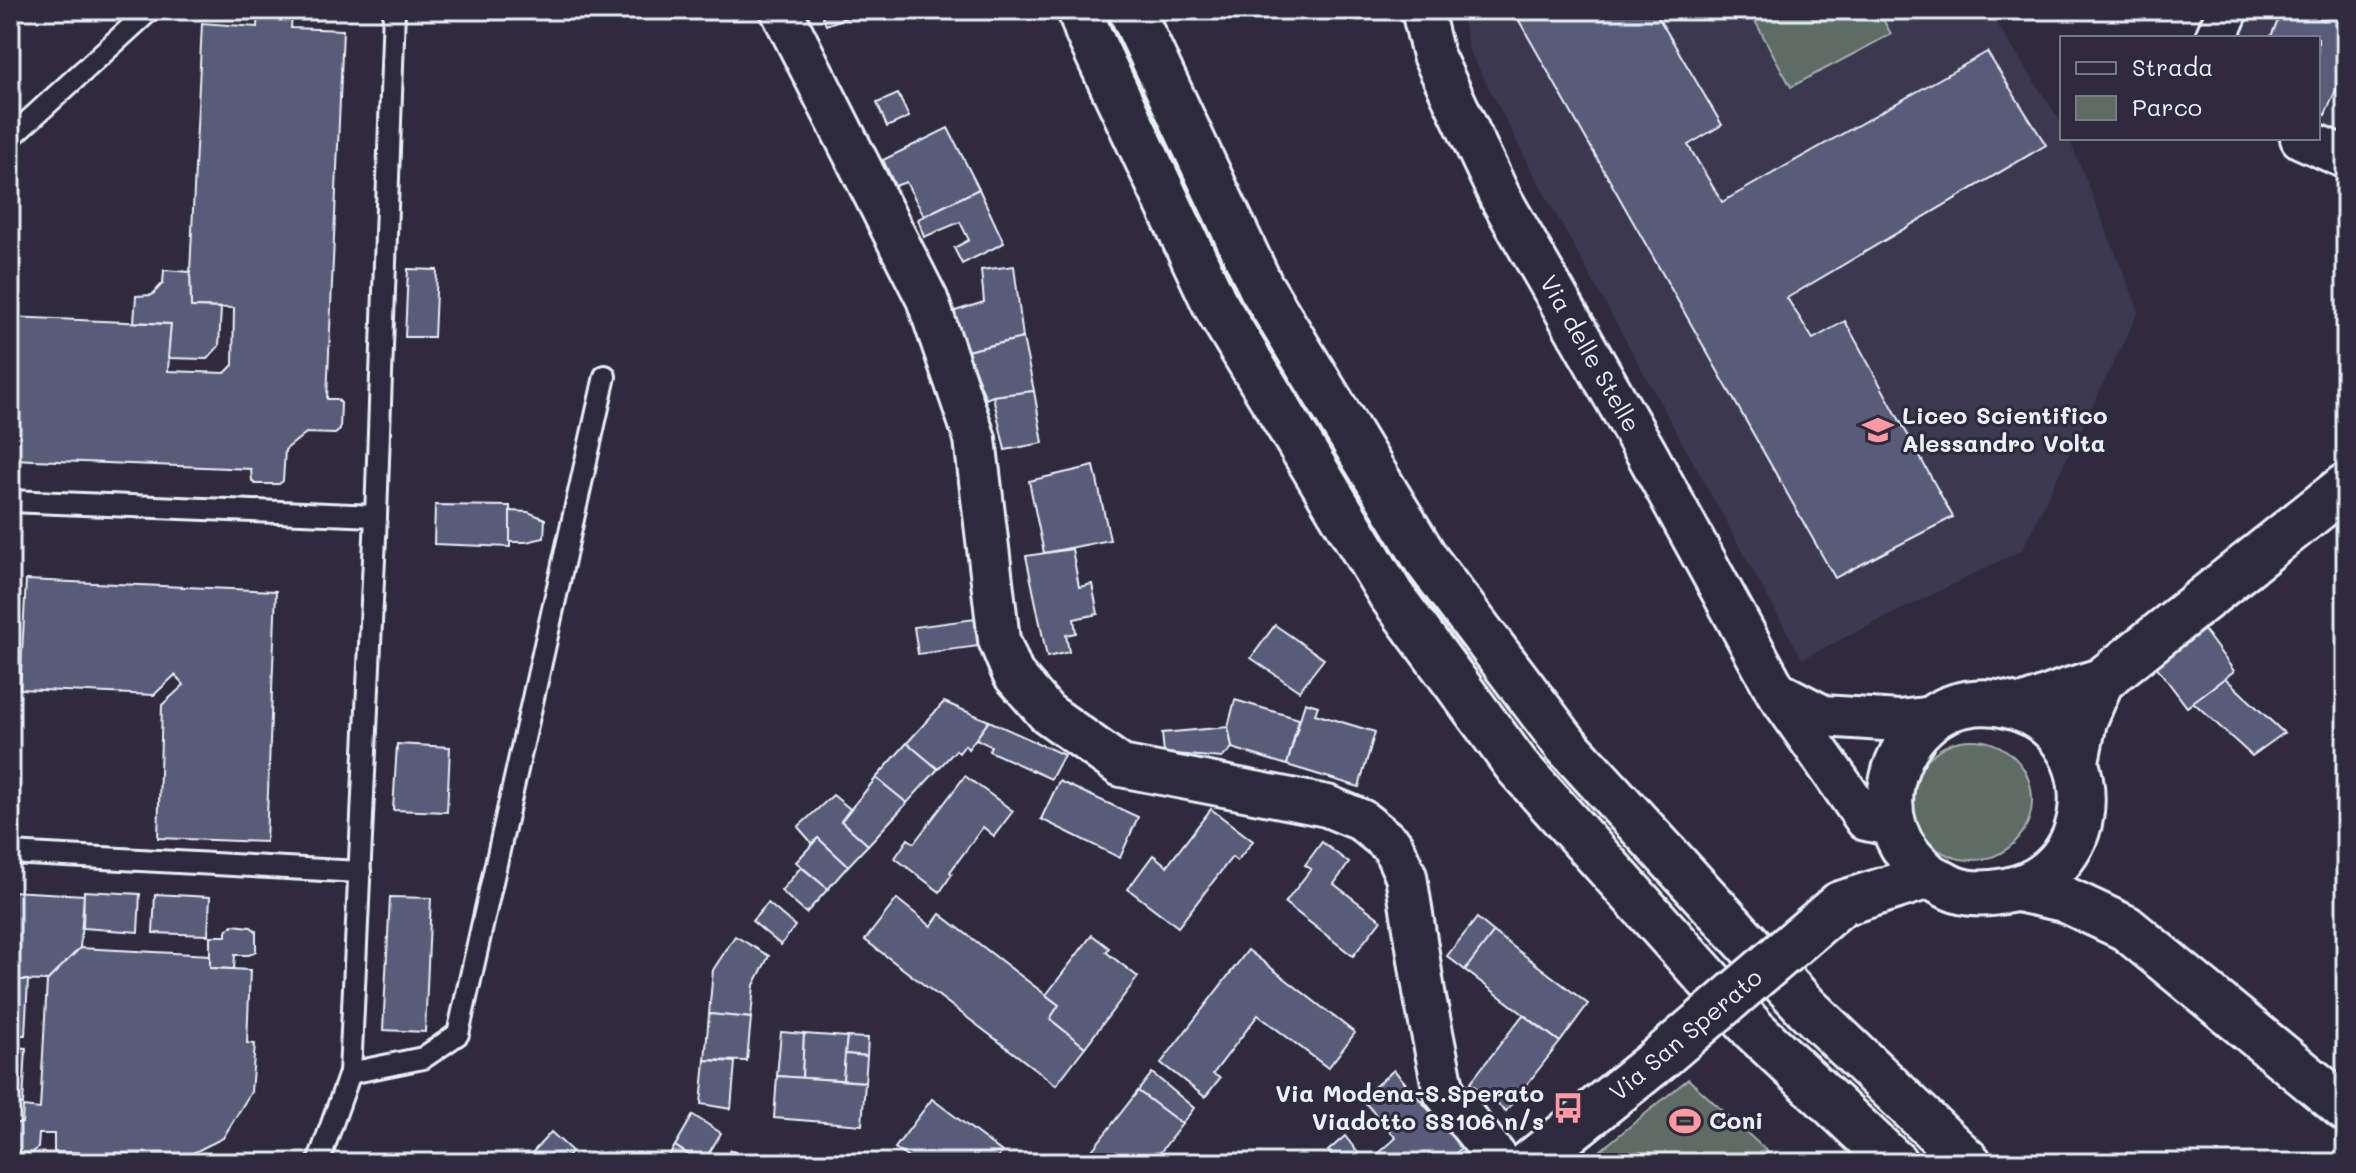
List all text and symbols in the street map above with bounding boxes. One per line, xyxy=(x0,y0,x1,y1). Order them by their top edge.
legend xyxy=(2060,36,2320,140)
text: Strada xyxy=(2132,51,2213,82)
text: Parco xyxy=(2132,91,2202,122)
street label: Via delle Stelle xyxy=(1534,269,1648,437)
place label: Liceo Scientifico Alessandro Volta xyxy=(1902,399,2108,458)
school or university icon: Liceo Scientifico Alessandro Volta xyxy=(1861,413,1895,447)
street label: Via San Sperato xyxy=(1602,961,1768,1107)
place label: Via Modena-S.Sperato Viadotto SS106 n/s xyxy=(1275,1077,1544,1136)
bus stop icon: Via Modena-S.Sperato Viadotto SS106 n/s xyxy=(1551,1091,1585,1125)
sports icon: Coni xyxy=(1668,1104,1702,1138)
place label: Coni xyxy=(1709,1104,1763,1135)

